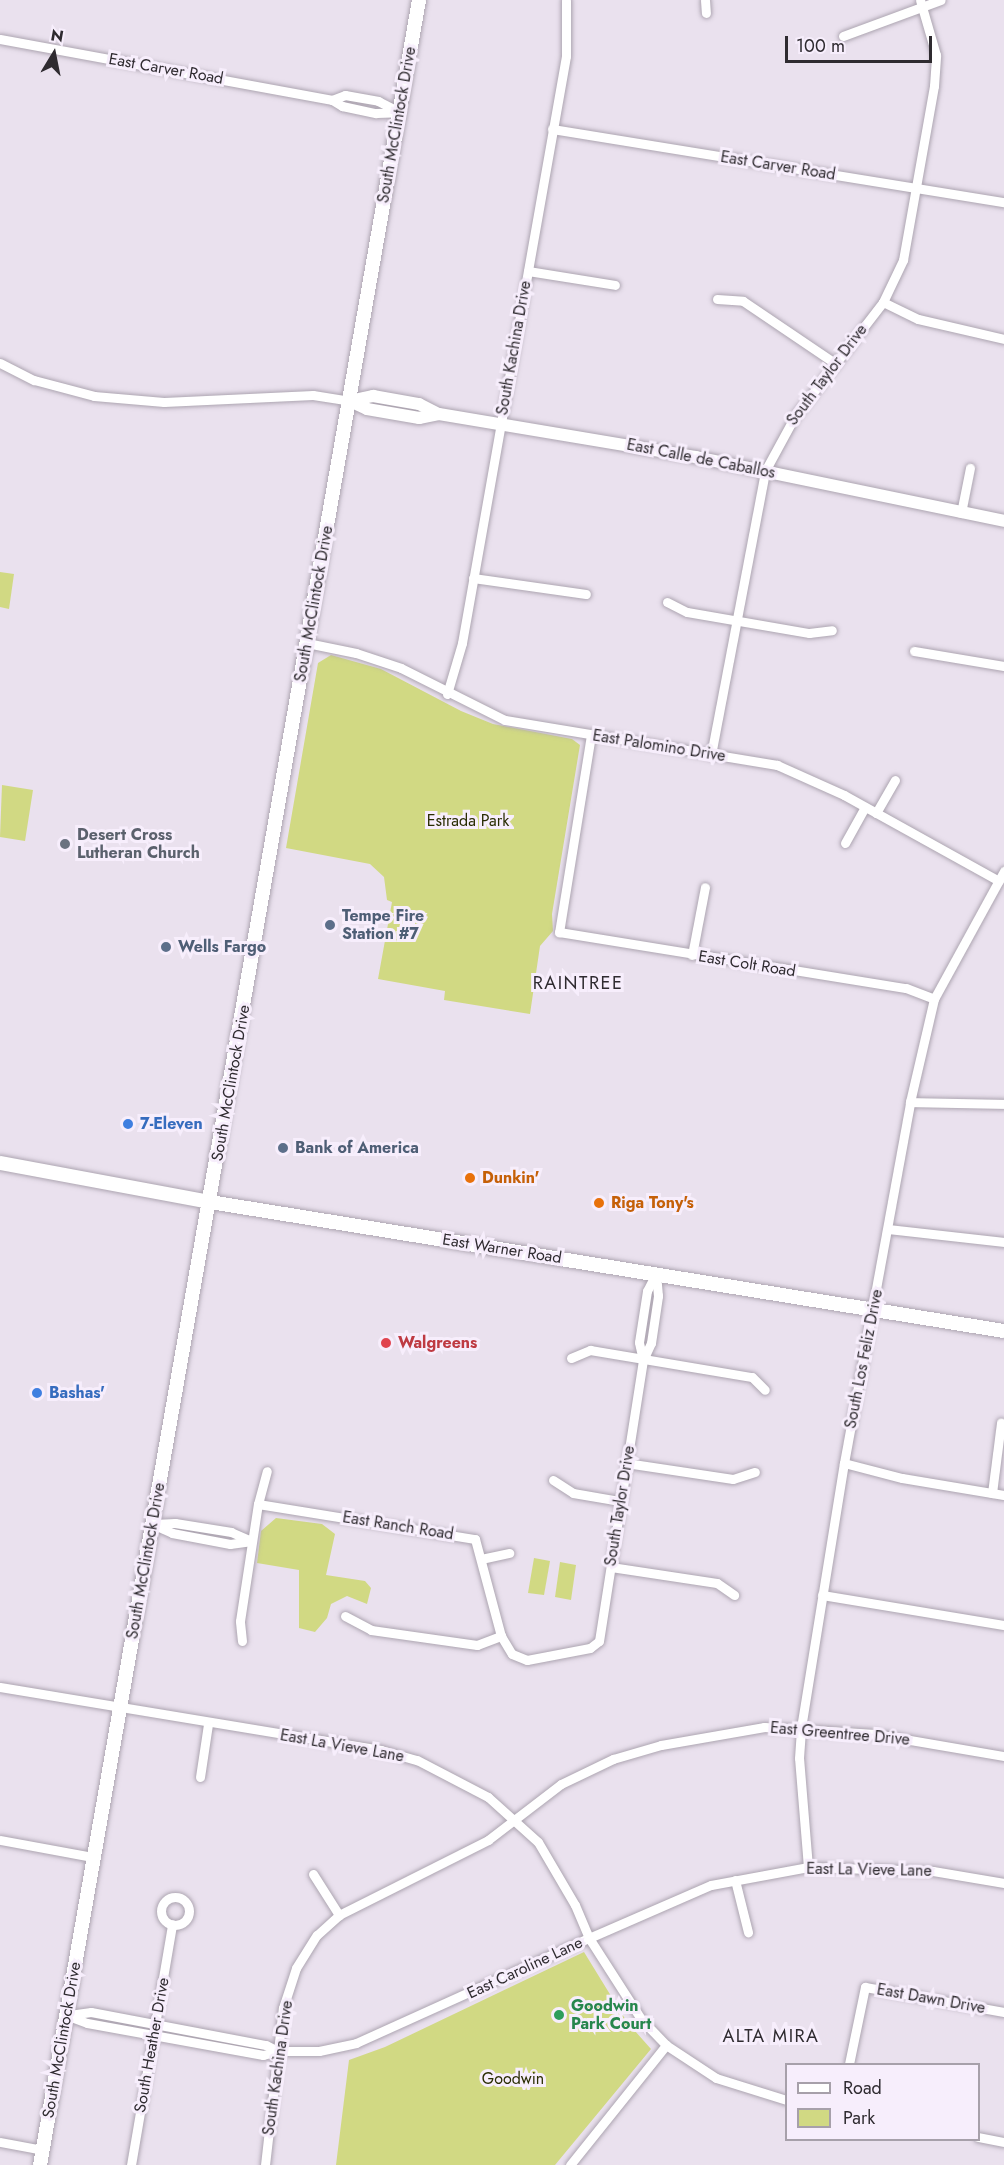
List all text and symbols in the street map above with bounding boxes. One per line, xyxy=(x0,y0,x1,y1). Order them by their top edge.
text: N xyxy=(49,23,65,48)
north arrow xyxy=(24,24,84,84)
scale bar xyxy=(788,24,935,62)
text: 100 m xyxy=(796,33,845,59)
street label: South McClintock Drive xyxy=(374,45,420,205)
street label: East Carver Road xyxy=(107,49,225,89)
street label: East Carver Road xyxy=(719,147,837,185)
street label: South Kachina Drive xyxy=(493,279,535,417)
street label: South Taylor Drive xyxy=(783,321,871,429)
street label: East Calle de Caballos xyxy=(625,435,777,483)
street label: South McClintock Drive xyxy=(291,524,337,684)
street label: East Palomino Drive xyxy=(591,726,727,766)
park label: Estrada Park xyxy=(427,811,509,831)
place label: Desert Cross Lutheran Church xyxy=(77,825,200,863)
marker: Desert Cross Lutheran Church xyxy=(58,837,72,851)
place label: Tempe Fire Station #7 xyxy=(342,906,424,944)
marker: Tempe Fire Station #7 xyxy=(323,918,337,932)
place label: Wells Fargo xyxy=(178,937,266,957)
marker: Wells Fargo xyxy=(159,940,173,954)
street label: East Colt Road xyxy=(697,947,797,981)
district label: RAINTREE xyxy=(533,972,623,994)
street label: South McClintock Drive xyxy=(208,1003,254,1163)
place label: 7-Eleven xyxy=(140,1114,203,1134)
marker: 7-Eleven xyxy=(121,1117,135,1131)
place label: Bank of America xyxy=(295,1138,419,1158)
marker: Bank of America xyxy=(276,1141,290,1155)
place label: Dunkin' xyxy=(482,1168,539,1188)
marker: Dunkin' xyxy=(463,1171,477,1185)
place label: Riga Tony's xyxy=(611,1193,694,1213)
marker: Riga Tony's xyxy=(592,1196,606,1210)
street label: East Warner Road xyxy=(441,1230,563,1268)
street label: South Los Feliz Drive xyxy=(841,1288,887,1430)
place label: Walgreens xyxy=(398,1333,477,1353)
marker: Walgreens xyxy=(379,1336,393,1350)
place label: Bashas' xyxy=(49,1383,105,1403)
marker: Bashas' xyxy=(30,1386,44,1400)
street label: South Taylor Drive xyxy=(601,1444,639,1568)
street label: South McClintock Drive xyxy=(123,1481,169,1641)
street label: East Ranch Road xyxy=(341,1508,455,1544)
street label: East Greentree Drive xyxy=(769,1718,911,1750)
street label: East La Vieve Lane xyxy=(279,1726,405,1766)
street label: East La Vieve Lane xyxy=(806,1859,932,1881)
street label: East Caroline Lane xyxy=(464,1933,586,2003)
street label: South McClintock Drive xyxy=(39,1960,85,2120)
street label: South Heather Drive xyxy=(131,1976,173,2114)
street label: East Dawn Drive xyxy=(875,1980,987,2018)
place label: Goodwin Park Court xyxy=(571,1996,651,2034)
street label: South Kachina Drive xyxy=(259,1999,297,2137)
marker: Goodwin Park Court xyxy=(552,2008,566,2022)
district label: ALTA MIRA xyxy=(722,2025,820,2047)
legend xyxy=(785,2063,980,2141)
park label: Goodwin xyxy=(482,2069,544,2089)
text: Road xyxy=(843,2075,882,2101)
text: Park xyxy=(843,2105,875,2131)

